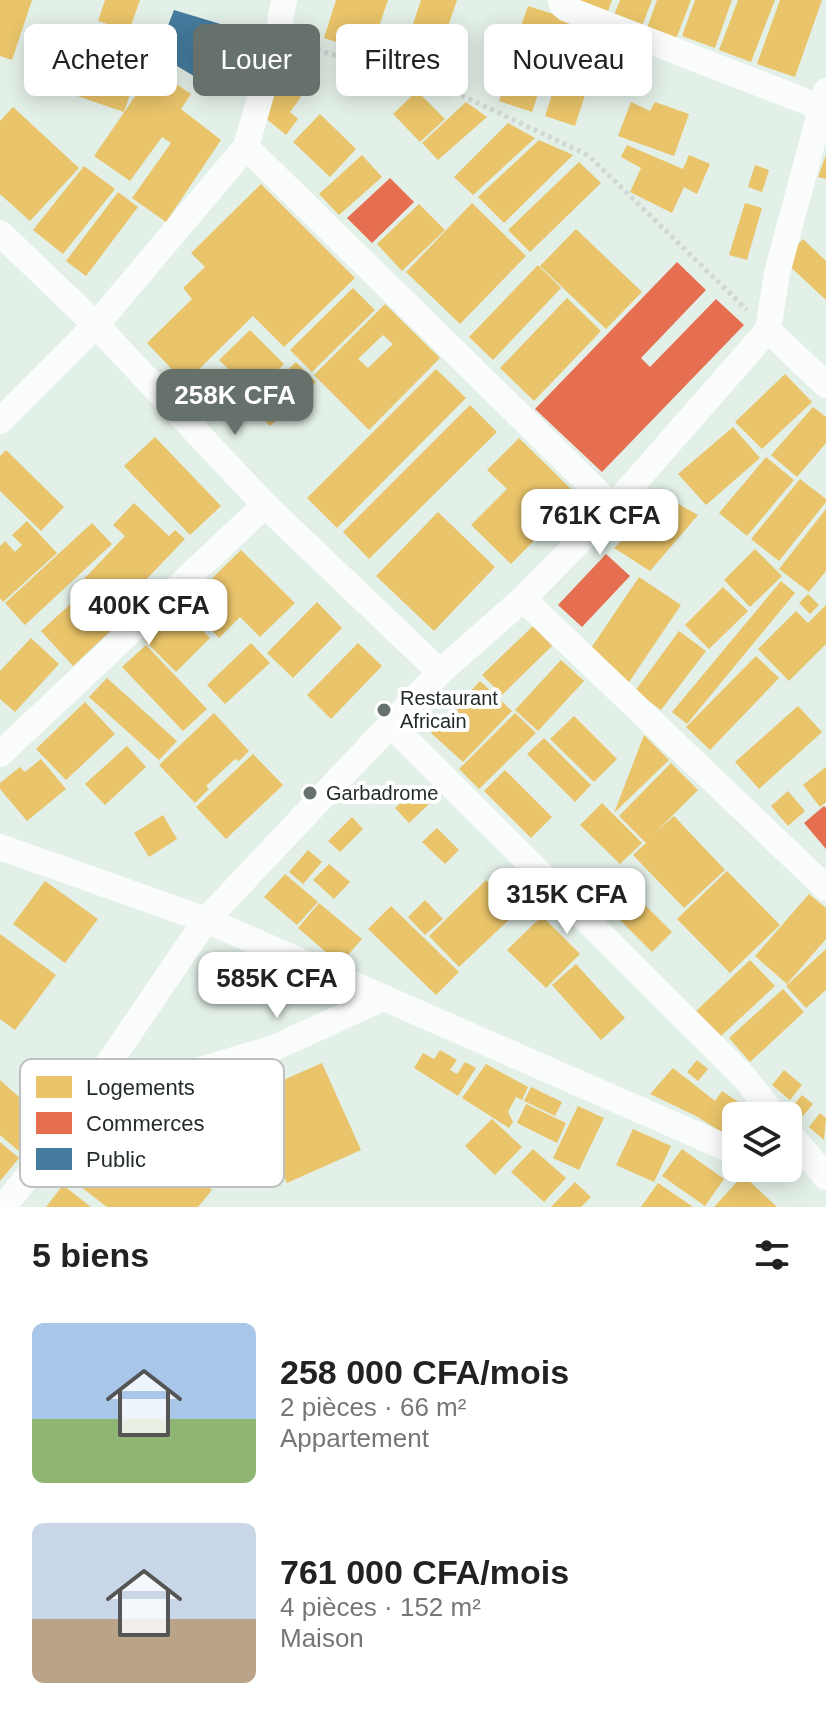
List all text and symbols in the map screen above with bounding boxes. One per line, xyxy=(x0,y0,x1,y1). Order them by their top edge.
chip: Acheter xyxy=(24,24,177,96)
chip: Louer xyxy=(193,24,320,96)
chip: Filtres xyxy=(336,24,468,96)
chip: Nouveau xyxy=(484,24,652,96)
pin: 258K CFA xyxy=(152,369,318,437)
text: 258K CFA xyxy=(174,380,296,410)
pin: 761K CFA xyxy=(517,489,683,557)
text: 761K CFA xyxy=(539,500,661,530)
pin: 400K CFA xyxy=(66,579,232,647)
text: 400K CFA xyxy=(88,590,210,620)
place label: Restaurant Africain xyxy=(400,687,498,732)
marker: Restaurant Africain xyxy=(375,701,393,719)
place label: Garbadrome xyxy=(326,782,438,804)
marker: Garbadrome xyxy=(301,784,319,802)
pin: 315K CFA xyxy=(484,868,650,936)
text: 315K CFA xyxy=(506,879,628,909)
pin: 585K CFA xyxy=(194,952,360,1020)
text: 585K CFA xyxy=(216,963,338,993)
legend xyxy=(20,1059,284,1187)
text: Logements xyxy=(86,1075,195,1100)
map controls xyxy=(722,1102,802,1182)
button: layers xyxy=(722,1102,802,1182)
text: Commerces xyxy=(86,1111,205,1136)
text: Public xyxy=(86,1147,146,1172)
icon: filters xyxy=(750,1233,794,1277)
text: 5 biens xyxy=(32,1236,149,1274)
text: 258 000 CFA/mois xyxy=(280,1353,569,1391)
icon: home xyxy=(96,1355,192,1451)
text: 2 pièces · 66 m² xyxy=(280,1392,466,1422)
text: Appartement xyxy=(280,1423,429,1453)
text: 761 000 CFA/mois xyxy=(280,1553,569,1591)
icon: home xyxy=(96,1555,192,1651)
text: 4 pièces · 152 m² xyxy=(280,1592,481,1622)
text: Maison xyxy=(280,1623,364,1653)

